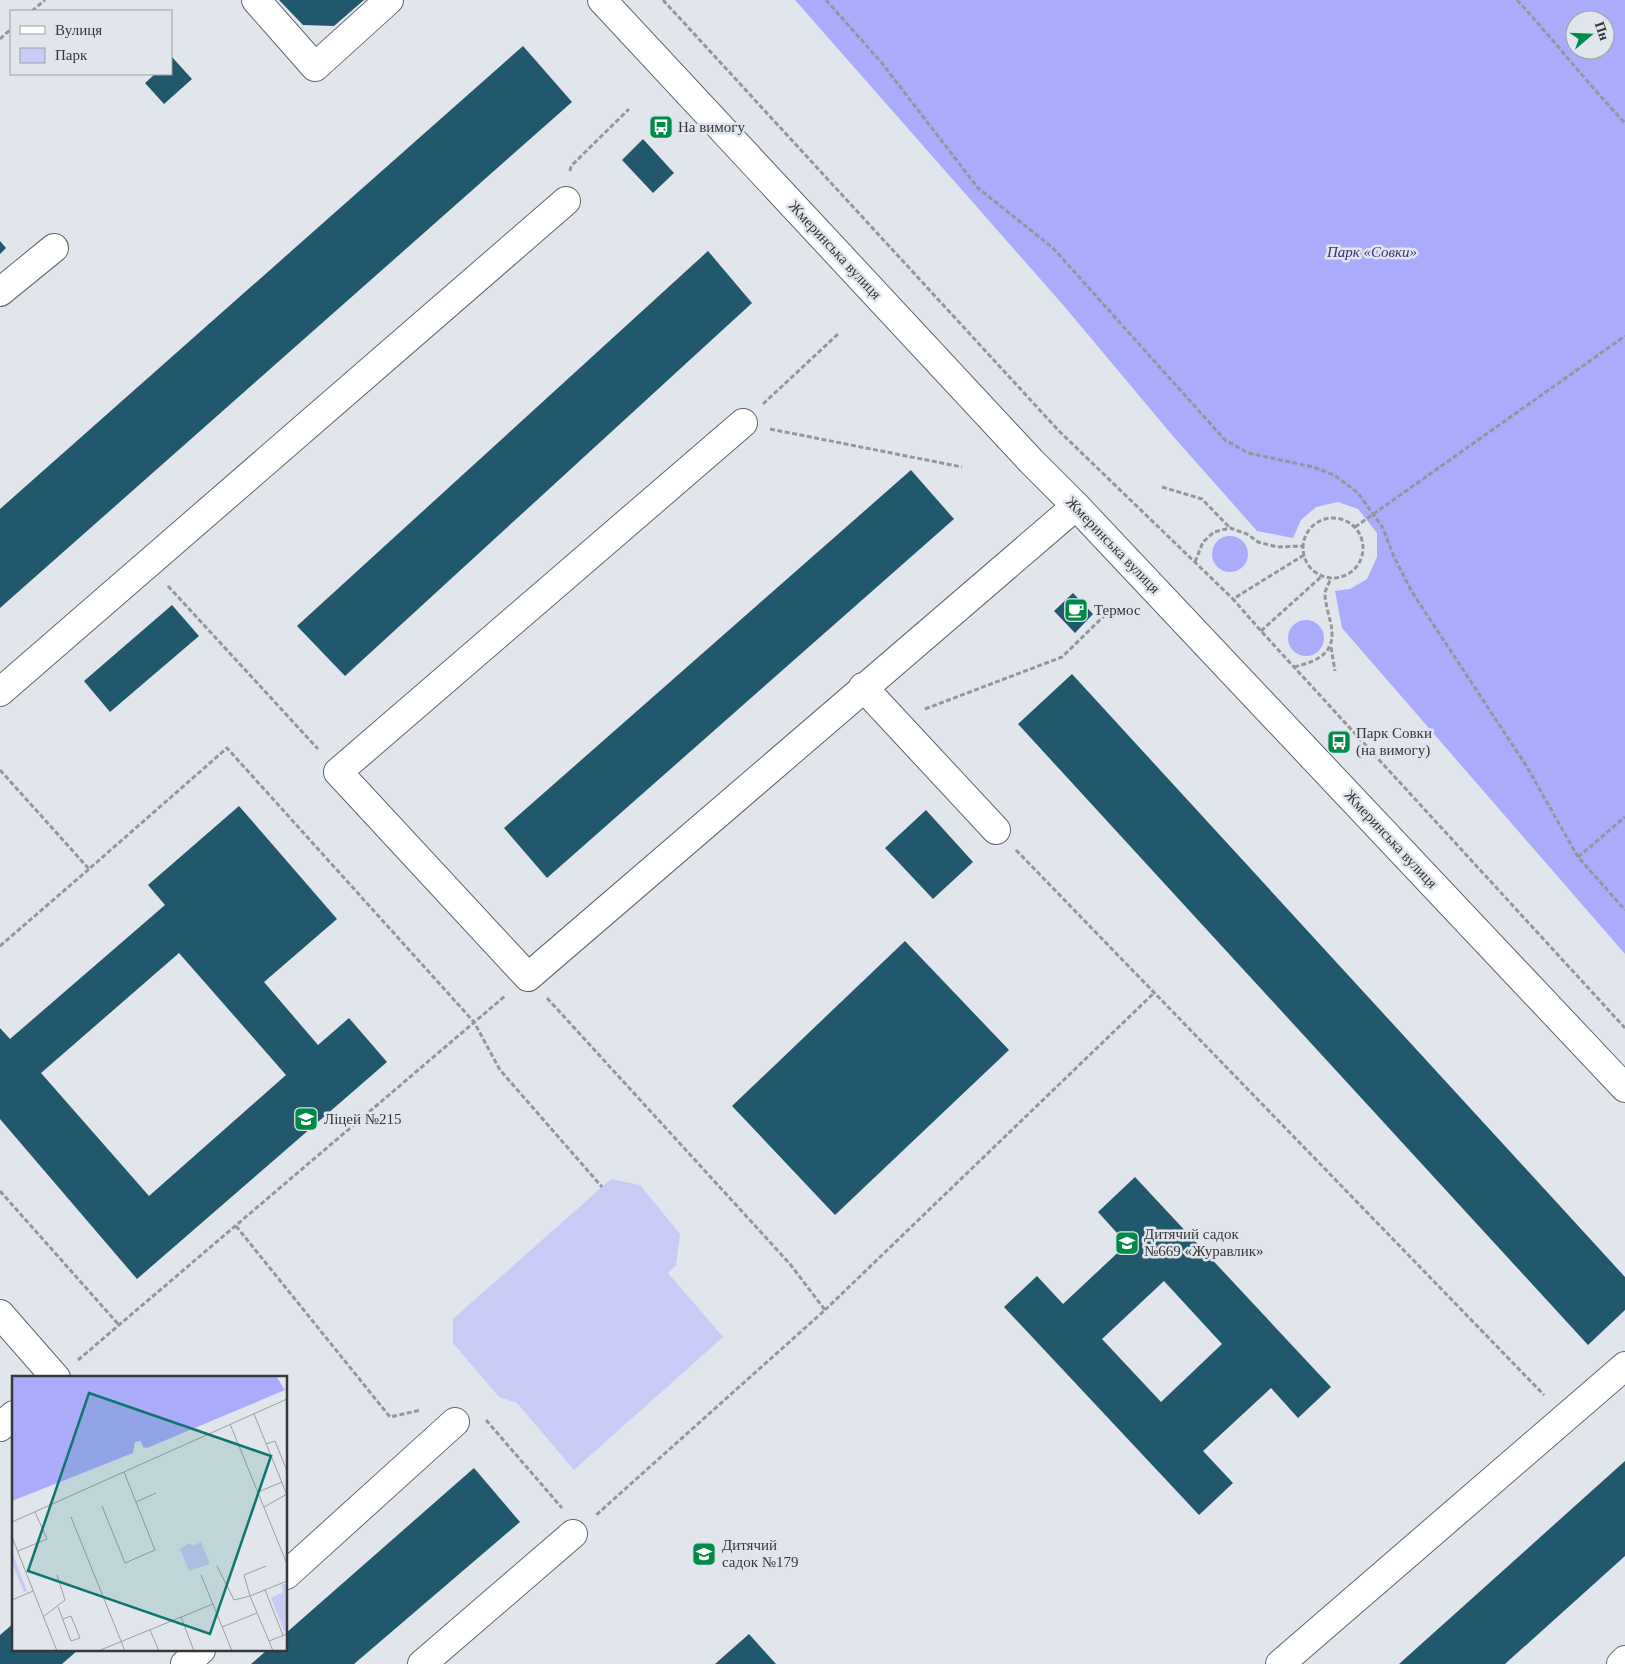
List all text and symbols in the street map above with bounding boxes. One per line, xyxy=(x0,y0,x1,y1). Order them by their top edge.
legend xyxy=(10,10,172,75)
north arrow xyxy=(1565,10,1615,60)
text: Пн xyxy=(1592,20,1612,42)
text: Вулиця xyxy=(55,22,102,38)
text: Парк xyxy=(55,47,88,63)
bus stop icon: На вимогу xyxy=(648,114,674,140)
place label: На вимогу xyxy=(678,119,745,135)
street label: Жмеринська вулиця xyxy=(786,198,885,302)
park label: Парк «Совки» xyxy=(1326,244,1417,260)
street label: Жмеринська вулиця xyxy=(1063,493,1163,597)
cafe icon: Термос xyxy=(1063,597,1089,623)
place label: Термос xyxy=(1094,602,1141,618)
place label: Парк Совки (на вимогу) xyxy=(1356,725,1432,759)
bus stop icon: Парк Совки (на вимогу) xyxy=(1326,729,1352,755)
street label: Жмеринська вулиця xyxy=(1342,787,1441,891)
school or university icon: Ліцей №215 xyxy=(293,1106,319,1132)
place label: Ліцей №215 xyxy=(324,1111,402,1127)
place label: Дитячий садок №669 «Журавлик» xyxy=(1144,1226,1264,1259)
school or university icon: Дитячий садок №669 «Журавлик» xyxy=(1114,1230,1140,1256)
inset map xyxy=(12,1376,288,1652)
place label: Дитячий садок №179 xyxy=(722,1537,798,1570)
school or university icon: Дитячий садок №179 xyxy=(691,1541,717,1567)

